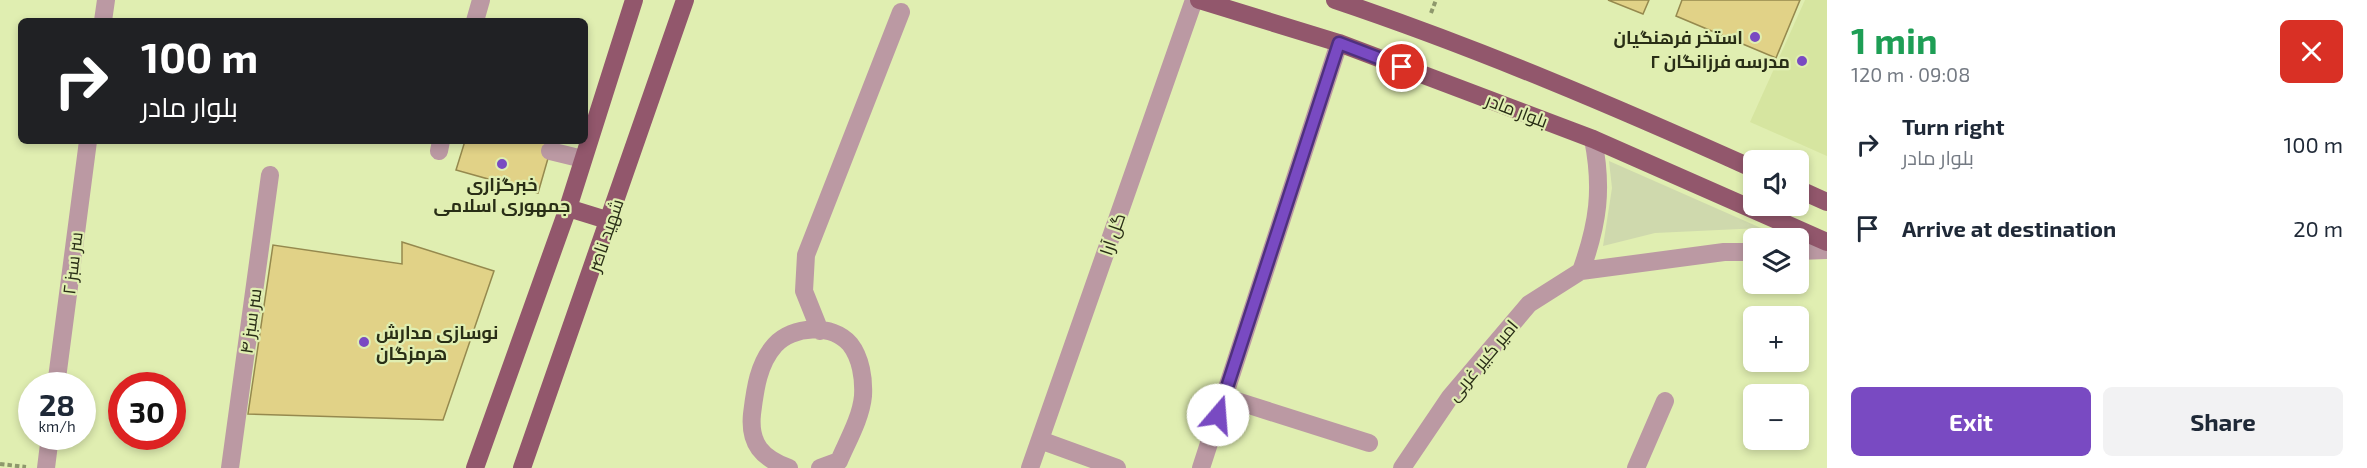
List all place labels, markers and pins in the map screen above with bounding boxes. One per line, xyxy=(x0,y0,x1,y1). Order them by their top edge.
place label: استخر فرهنگیان xyxy=(1614,26,1743,49)
marker: استخر فرهنگیان xyxy=(1748,30,1762,44)
pin xyxy=(1376,41,1427,92)
place label: مدرسه فرزانگان ۲ xyxy=(1650,50,1790,73)
marker: مدرسه فرزانگان ۲ xyxy=(1795,54,1809,68)
marker: خبرگزاری جمهوری اسلامی xyxy=(495,157,509,171)
place label: خبرگزاری جمهوری اسلامی xyxy=(434,173,570,217)
place label: نوسازی مدارش هرمزگان xyxy=(376,321,498,365)
marker: نوسازی مدارش هرمزگان xyxy=(357,335,371,349)

